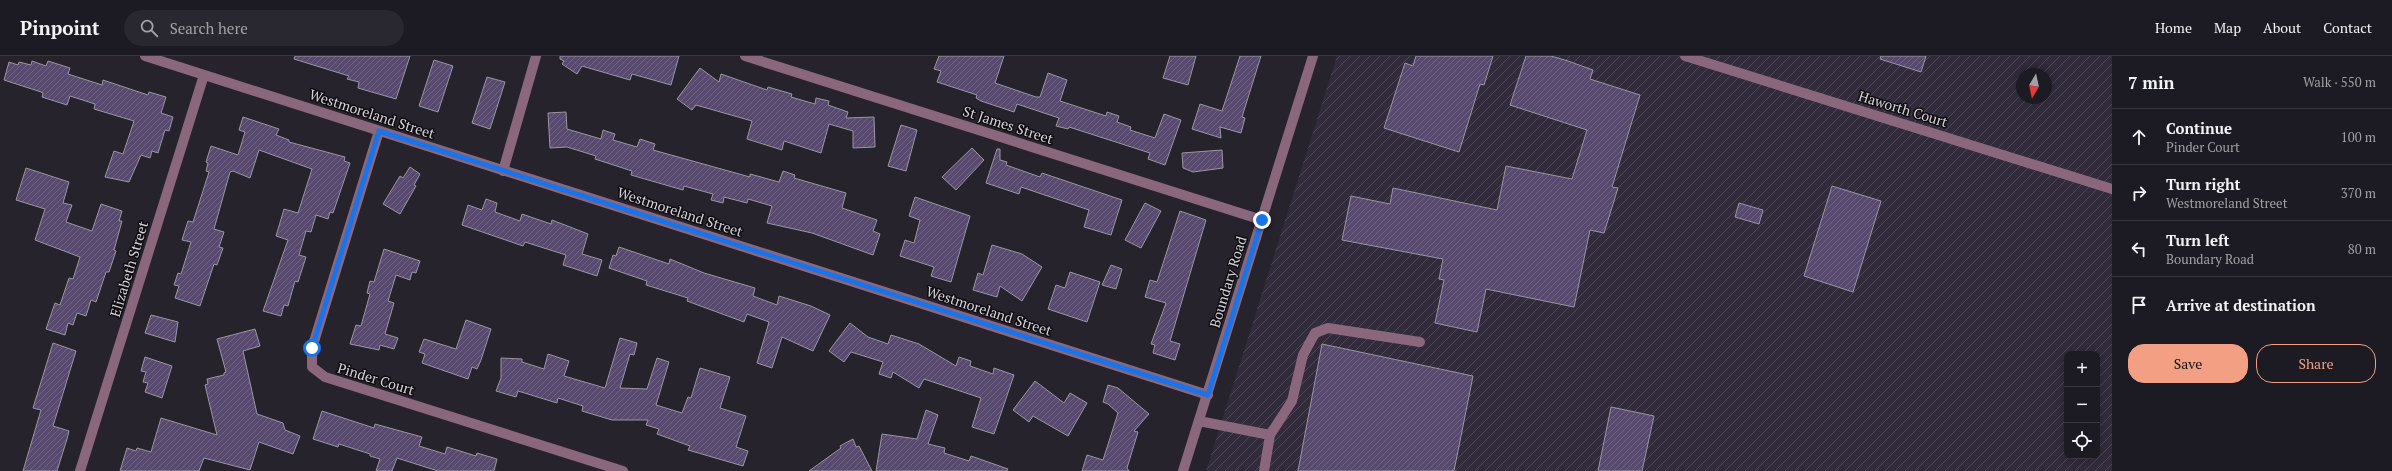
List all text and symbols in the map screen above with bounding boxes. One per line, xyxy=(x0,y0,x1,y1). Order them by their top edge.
search box xyxy=(124,10,404,46)
text: Pinpoint xyxy=(20,15,100,40)
icon: search xyxy=(138,17,160,39)
text: Search here xyxy=(170,18,248,38)
text: Home xyxy=(2155,18,2192,37)
text: Map xyxy=(2214,18,2241,37)
text: About xyxy=(2263,18,2301,37)
text: Contact xyxy=(2323,18,2372,37)
north arrow xyxy=(2016,68,2052,104)
text: 7 min xyxy=(2128,71,2175,94)
text: Walk · 550 m xyxy=(2303,73,2376,91)
street label: Westmoreland Street xyxy=(307,84,438,143)
street label: Haworth Court xyxy=(1856,86,1951,131)
street label: St James Street xyxy=(961,101,1056,148)
text: Continue xyxy=(2166,118,2232,138)
icon: ahead xyxy=(2128,126,2150,148)
text: 100 m xyxy=(2341,128,2376,146)
text: Pinder Court xyxy=(2166,138,2240,156)
text: Turn right xyxy=(2166,174,2241,194)
street label: Westmoreland Street xyxy=(615,182,746,241)
icon: right xyxy=(2128,182,2150,204)
text: 370 m xyxy=(2341,184,2376,202)
text: Westmoreland Street xyxy=(2166,194,2288,212)
route end xyxy=(1253,211,1271,229)
street label: Elizabeth Street xyxy=(105,218,152,319)
text: Turn left xyxy=(2166,230,2230,250)
street label: Boundary Road xyxy=(1205,234,1251,330)
icon: left xyxy=(2128,238,2150,260)
text: 80 m xyxy=(2348,240,2376,258)
text: Boundary Road xyxy=(2166,250,2254,268)
street label: Westmoreland Street xyxy=(924,281,1055,340)
icon: arrive xyxy=(2128,294,2150,316)
text: Arrive at destination xyxy=(2166,295,2316,315)
route start xyxy=(303,339,321,357)
button: Save xyxy=(2128,344,2248,383)
button: Share xyxy=(2256,344,2376,383)
map controls xyxy=(2064,351,2100,459)
button: + xyxy=(2064,351,2100,387)
street label: Pinder Court xyxy=(335,358,418,399)
button: − xyxy=(2064,387,2100,423)
button: locate xyxy=(2064,423,2100,459)

